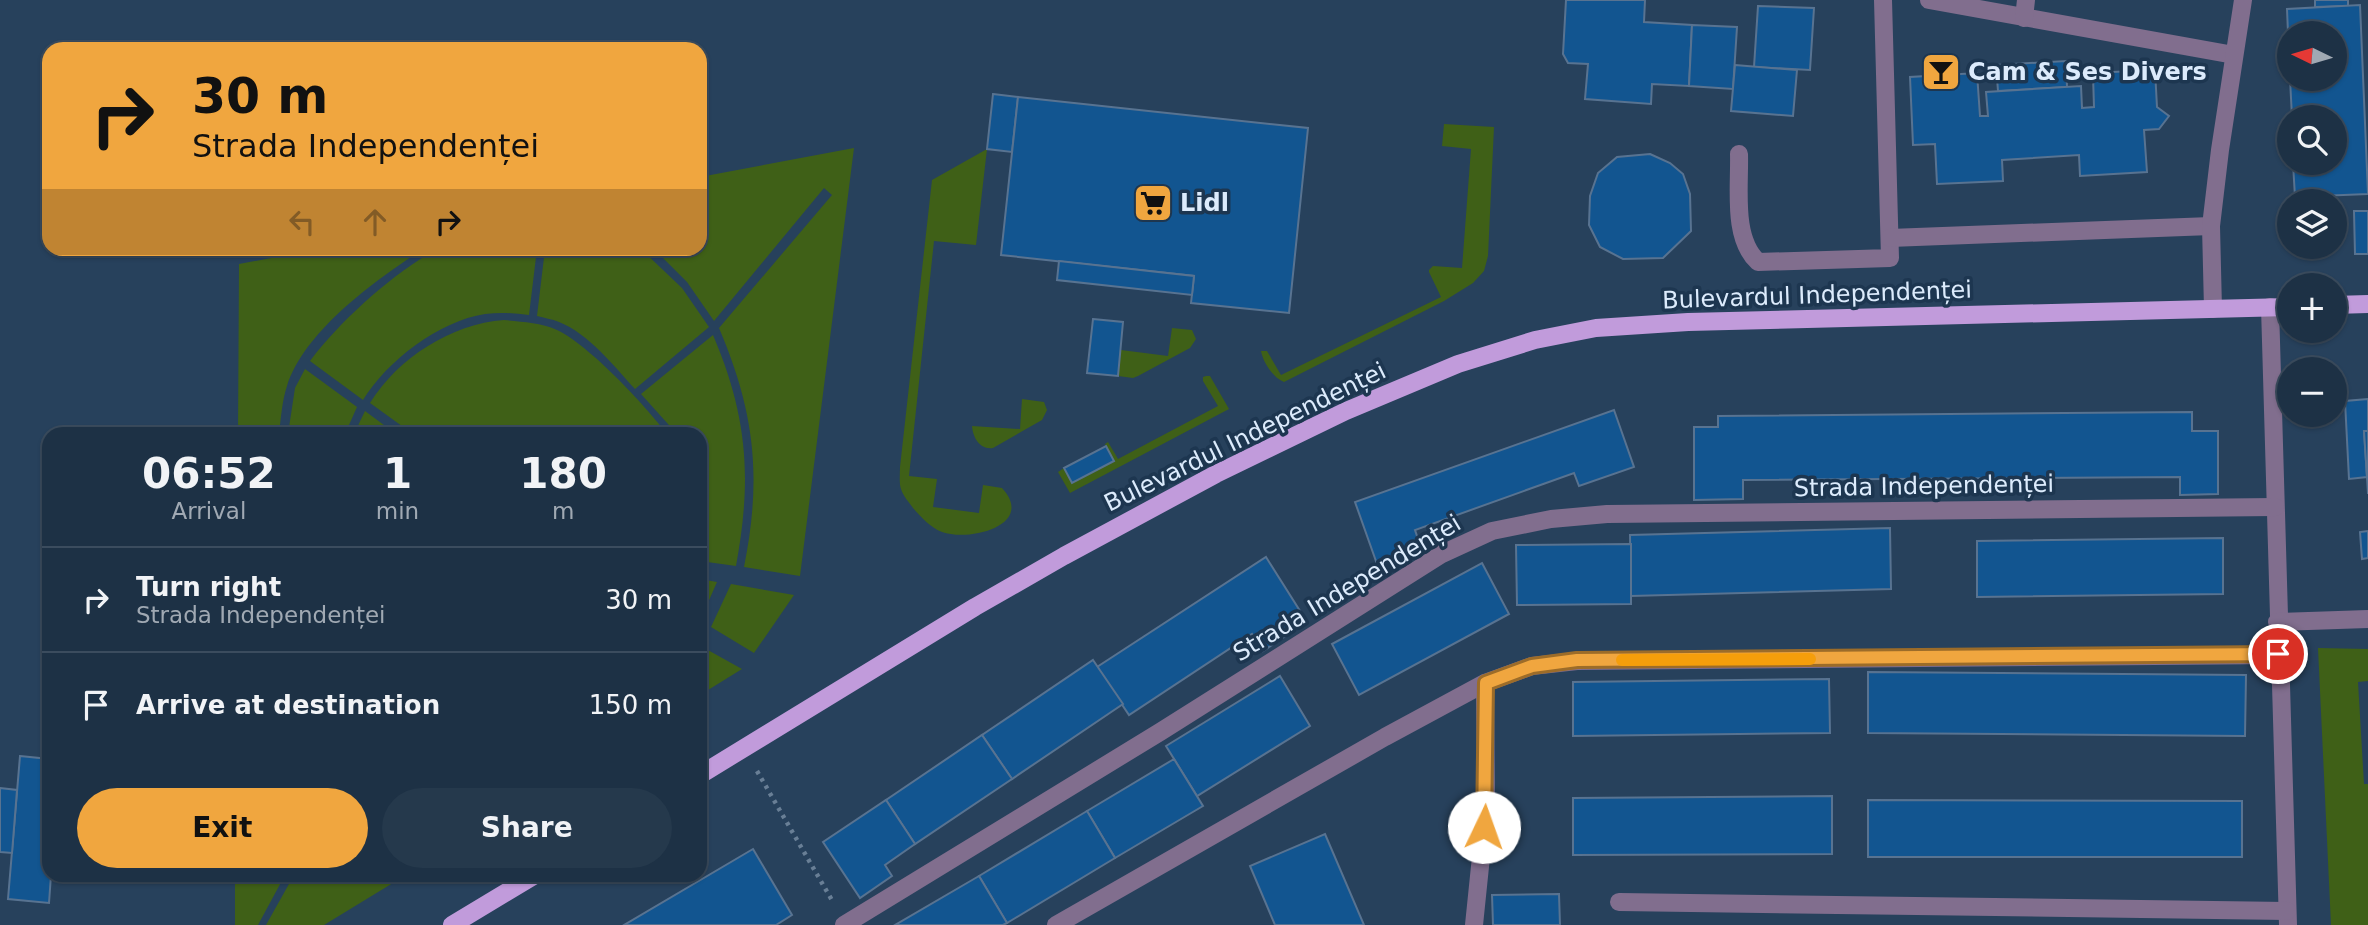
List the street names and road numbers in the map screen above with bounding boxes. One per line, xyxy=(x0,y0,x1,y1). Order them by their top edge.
street label: Bulevardul Independenței xyxy=(1662,276,1972,314)
street label: Bulevardul Independenței xyxy=(1100,357,1390,517)
street label: Strada Independenței xyxy=(1794,470,2054,502)
street label: Strada Independenței xyxy=(1228,509,1466,667)

